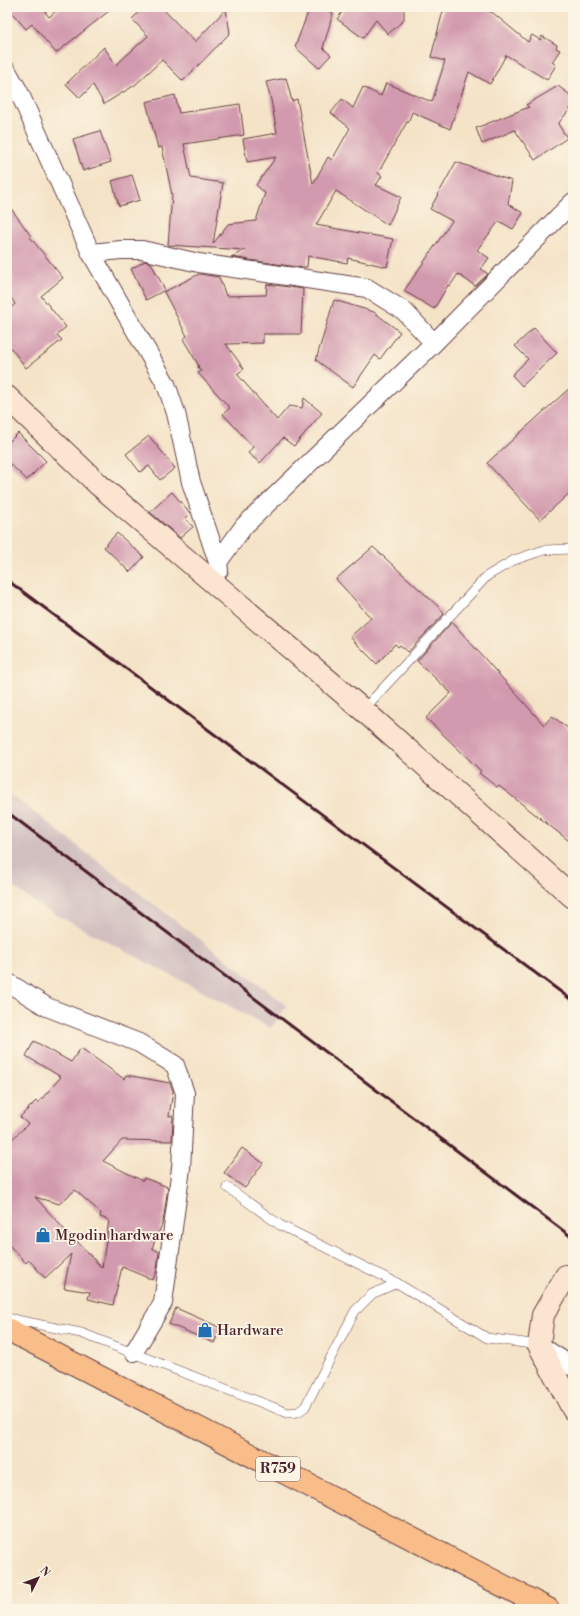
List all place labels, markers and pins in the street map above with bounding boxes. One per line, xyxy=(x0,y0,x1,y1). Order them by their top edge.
shop icon: Mgodin hardware xyxy=(34,1226,52,1244)
place label: Mgodin hardware xyxy=(55,1226,174,1245)
shop icon: Hardware xyxy=(196,1321,214,1339)
place label: Hardware xyxy=(217,1321,284,1340)

